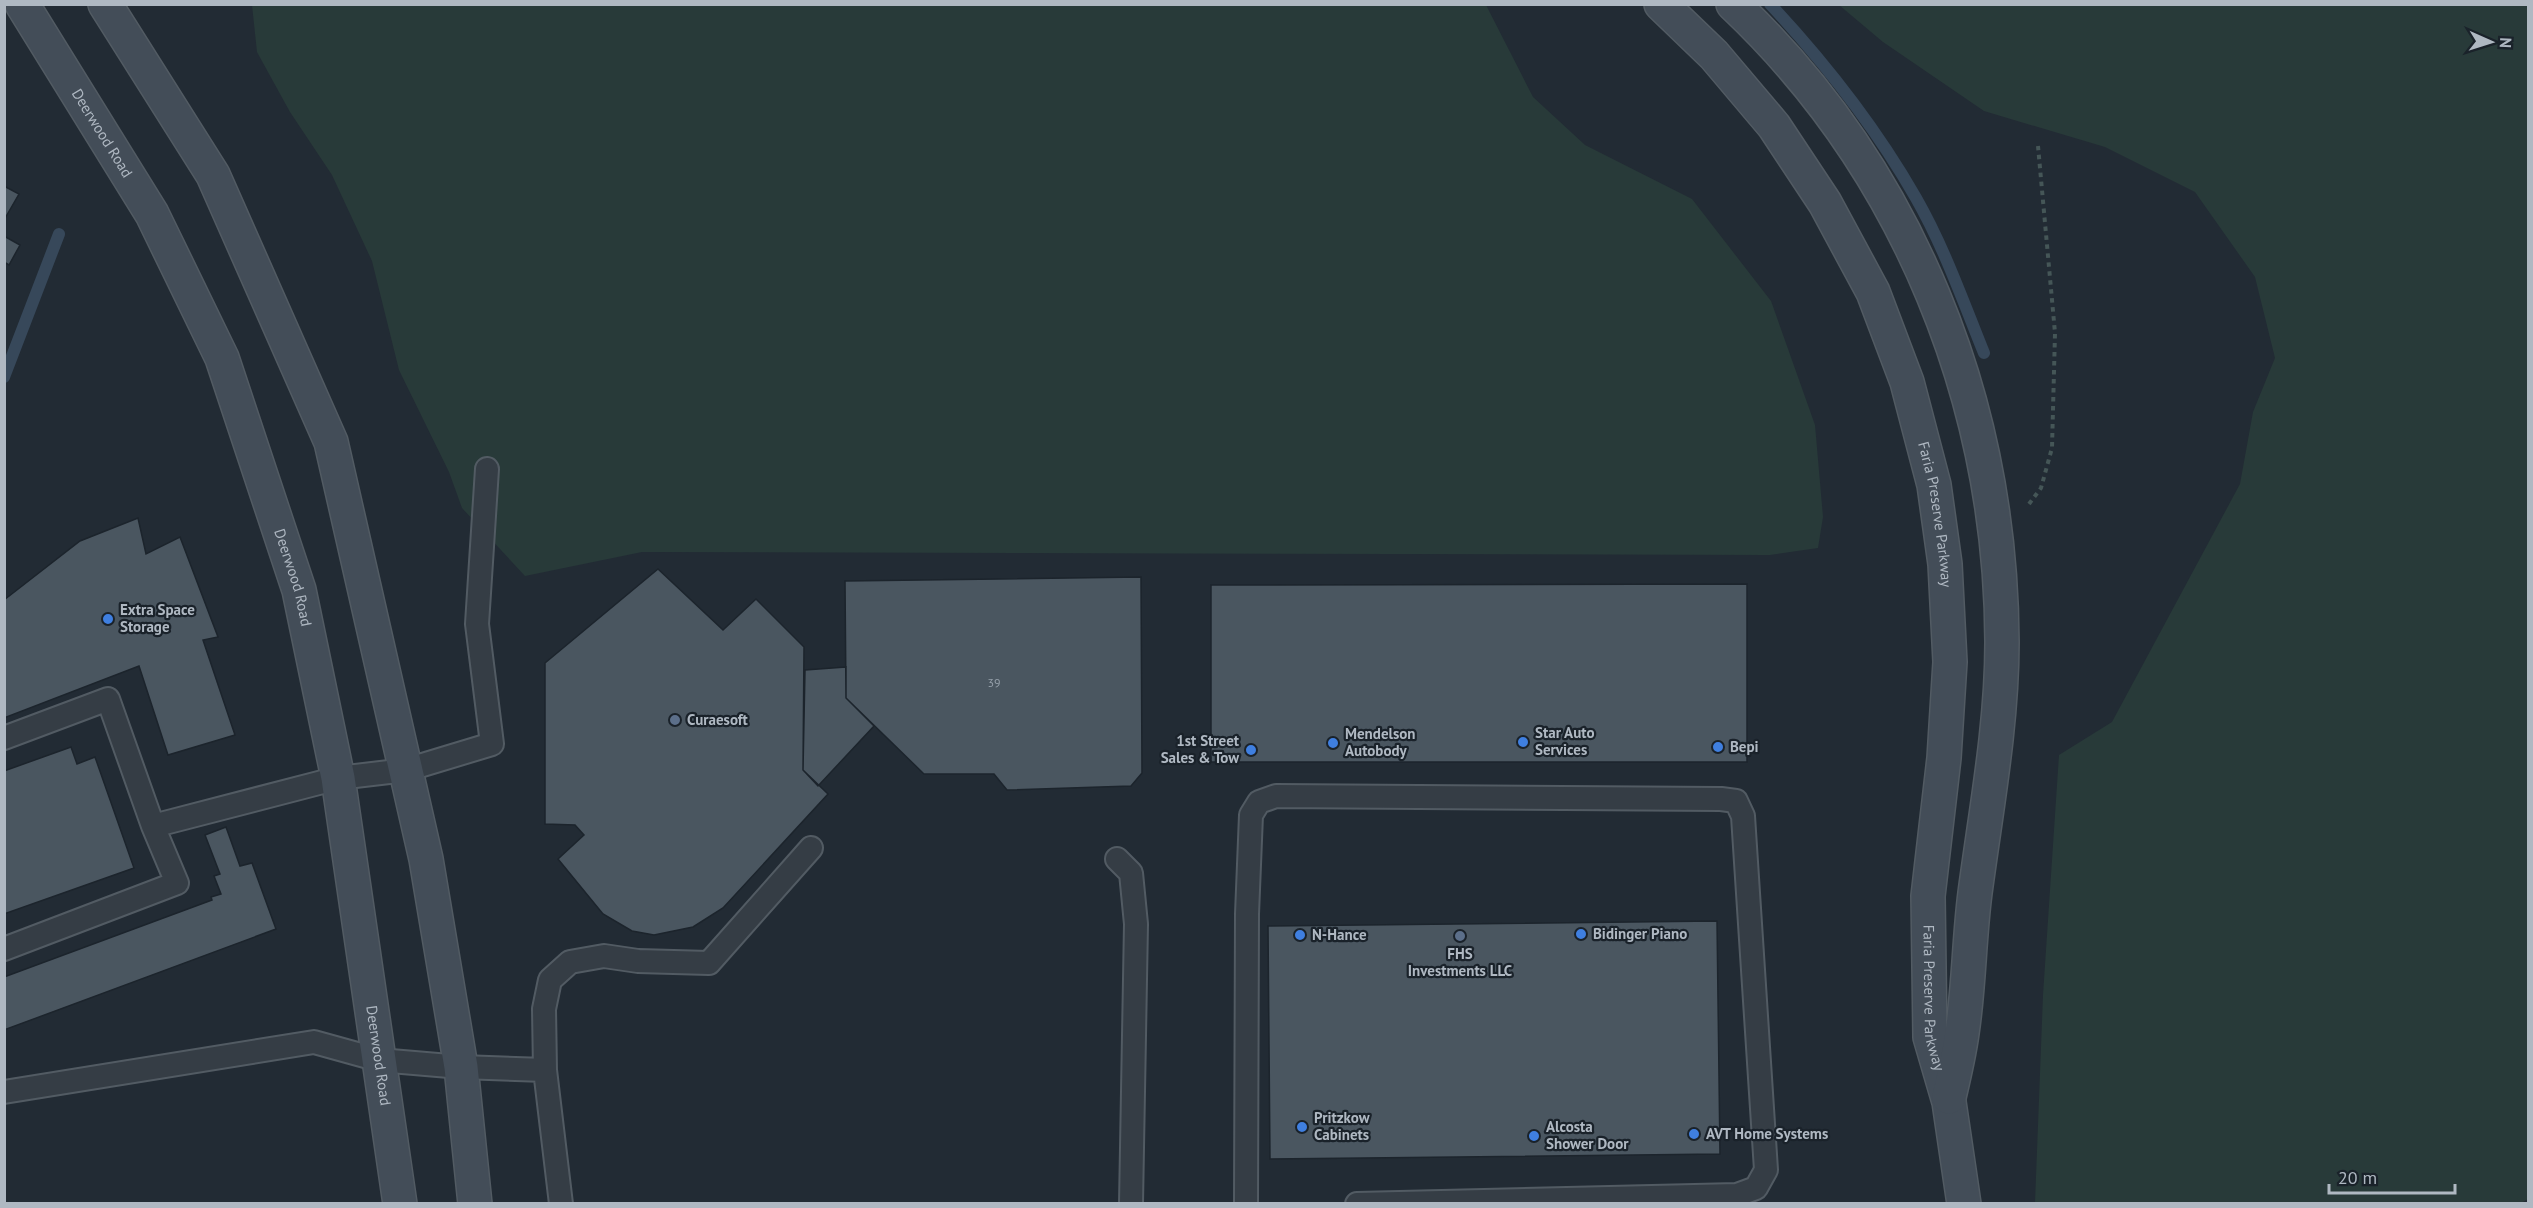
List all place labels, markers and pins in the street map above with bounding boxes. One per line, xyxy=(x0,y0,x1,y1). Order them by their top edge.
place label: Extra Space Storage xyxy=(120,600,195,636)
marker: Extra Space Storage xyxy=(101,612,115,626)
place label: Curaesoft xyxy=(687,710,749,729)
marker: Curaesoft xyxy=(668,713,682,727)
place label: Star Auto Services xyxy=(1535,723,1594,759)
place label: Mendelson Autobody xyxy=(1345,724,1415,760)
place label: 1st Street Sales & Tow xyxy=(1161,731,1240,767)
marker: Star Auto Services xyxy=(1516,735,1530,749)
marker: Mendelson Autobody xyxy=(1326,736,1340,750)
place label: Bepi xyxy=(1730,737,1759,756)
marker: Bepi xyxy=(1711,740,1725,754)
marker: 1st Street Sales & Tow xyxy=(1244,743,1258,757)
place label: Bidinger Piano xyxy=(1593,924,1687,943)
place label: N-Hance xyxy=(1312,925,1367,944)
marker: Bidinger Piano xyxy=(1574,927,1588,941)
marker: N-Hance xyxy=(1293,928,1307,942)
marker: FHS Investments LLC xyxy=(1453,929,1467,943)
place label: FHS Investments LLC xyxy=(1408,944,1513,980)
place label: Pritzkow Cabinets xyxy=(1314,1108,1370,1144)
place label: Alcosta Shower Door xyxy=(1546,1117,1629,1153)
marker: Pritzkow Cabinets xyxy=(1295,1120,1309,1134)
place label: AVT Home Systems xyxy=(1706,1124,1828,1143)
marker: AVT Home Systems xyxy=(1687,1127,1701,1141)
marker: Alcosta Shower Door xyxy=(1527,1129,1541,1143)

